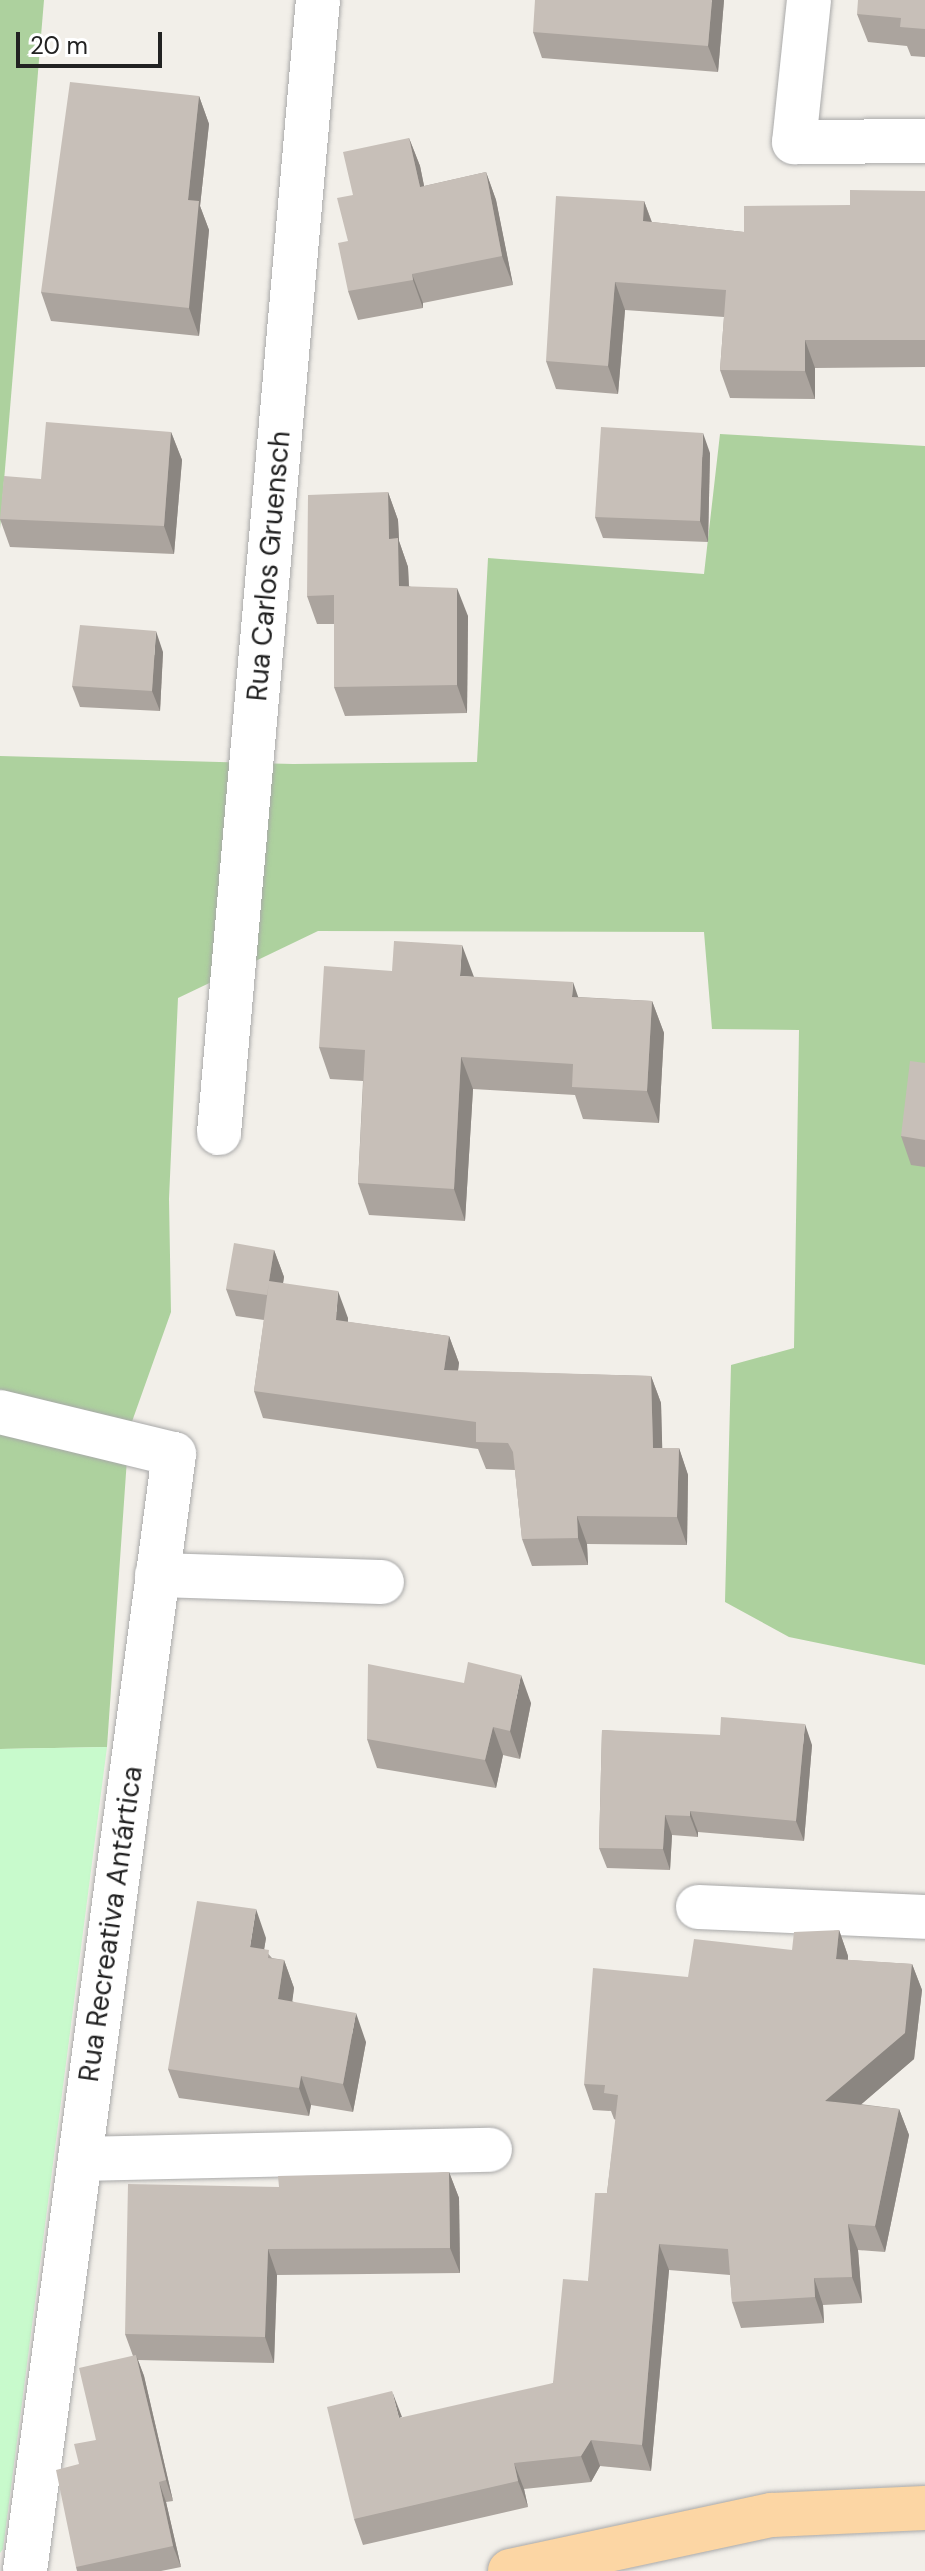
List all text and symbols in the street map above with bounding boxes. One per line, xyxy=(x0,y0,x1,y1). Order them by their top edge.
scale bar xyxy=(20,16,166,66)
text: 20 m xyxy=(30,30,88,61)
street label: Rua Carlos Gruensch xyxy=(240,429,298,703)
street label: Rua Recreativa Antártica xyxy=(72,1764,150,2084)

